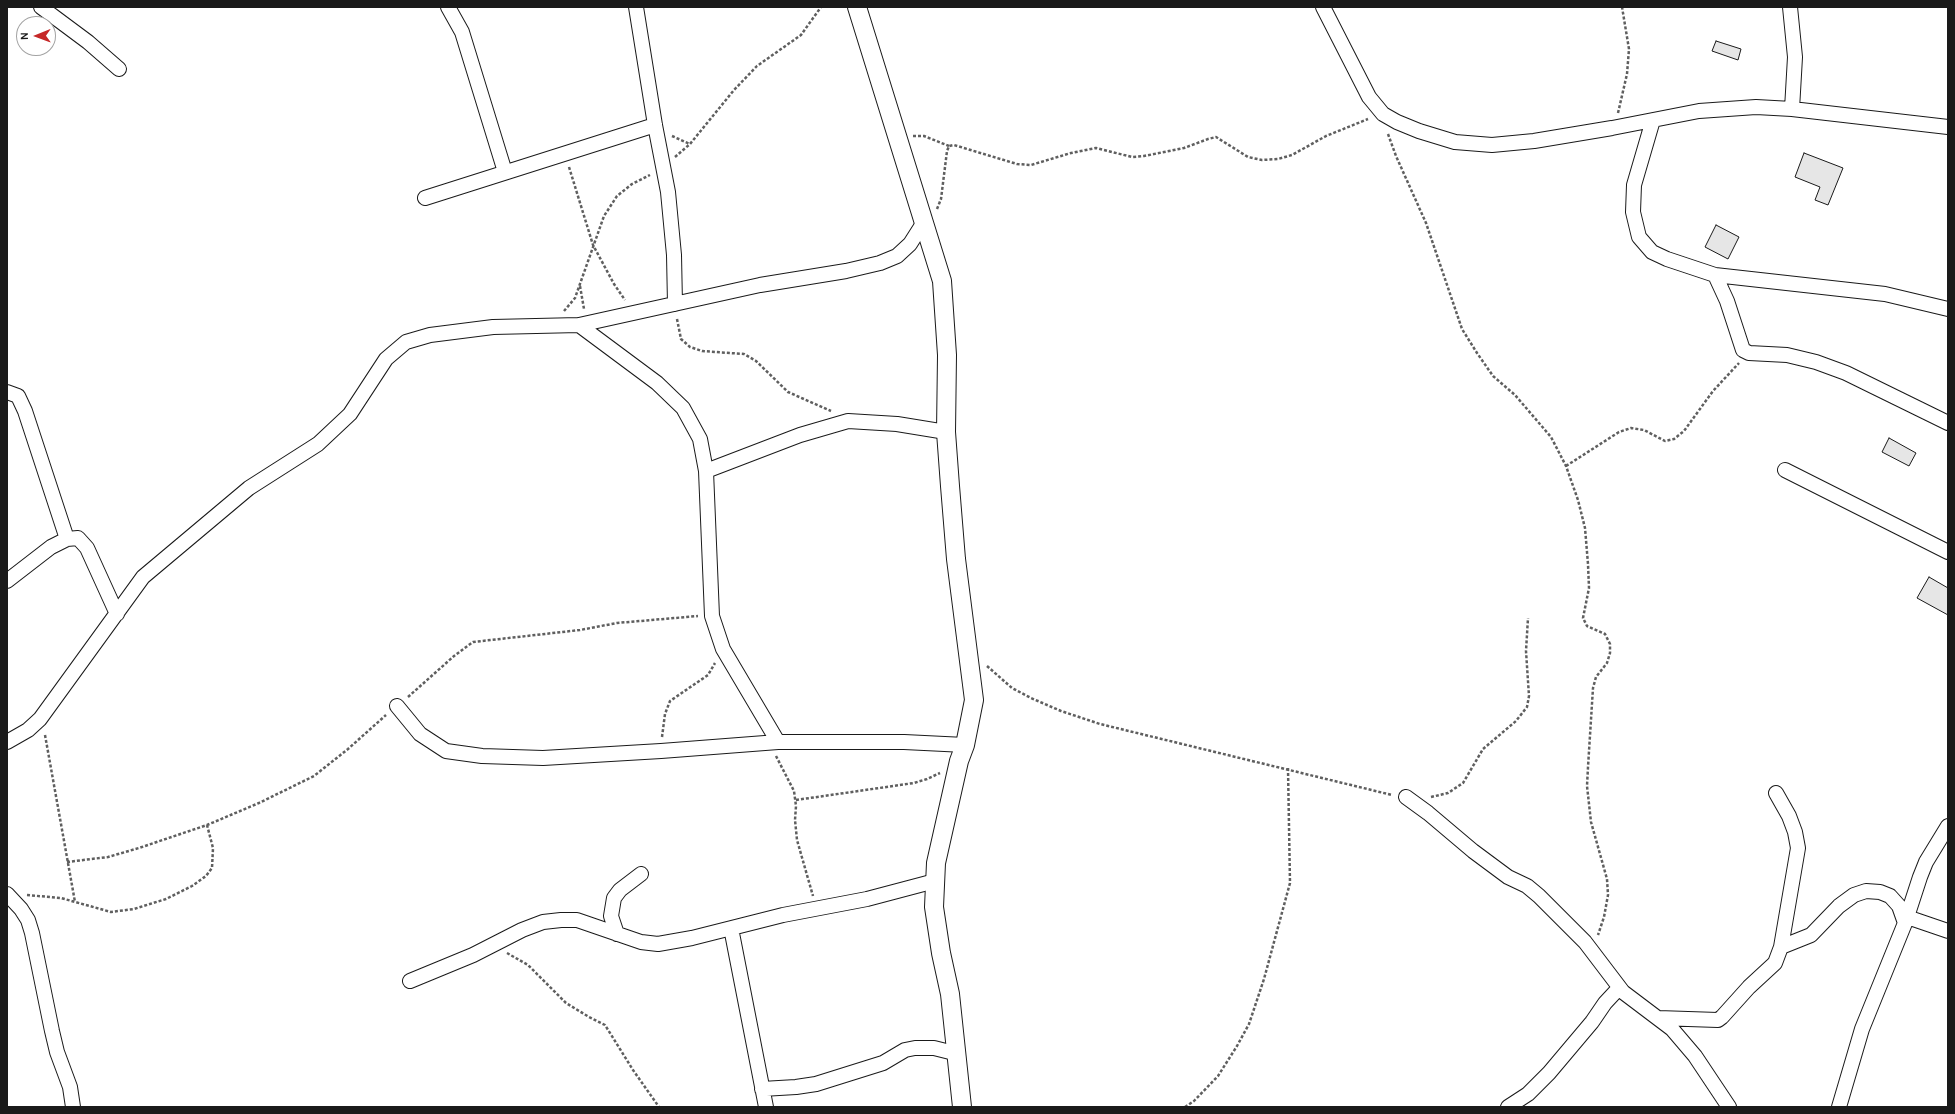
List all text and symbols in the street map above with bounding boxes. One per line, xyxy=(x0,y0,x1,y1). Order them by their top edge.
north arrow xyxy=(16,16,56,56)
text: N xyxy=(18,32,31,40)

